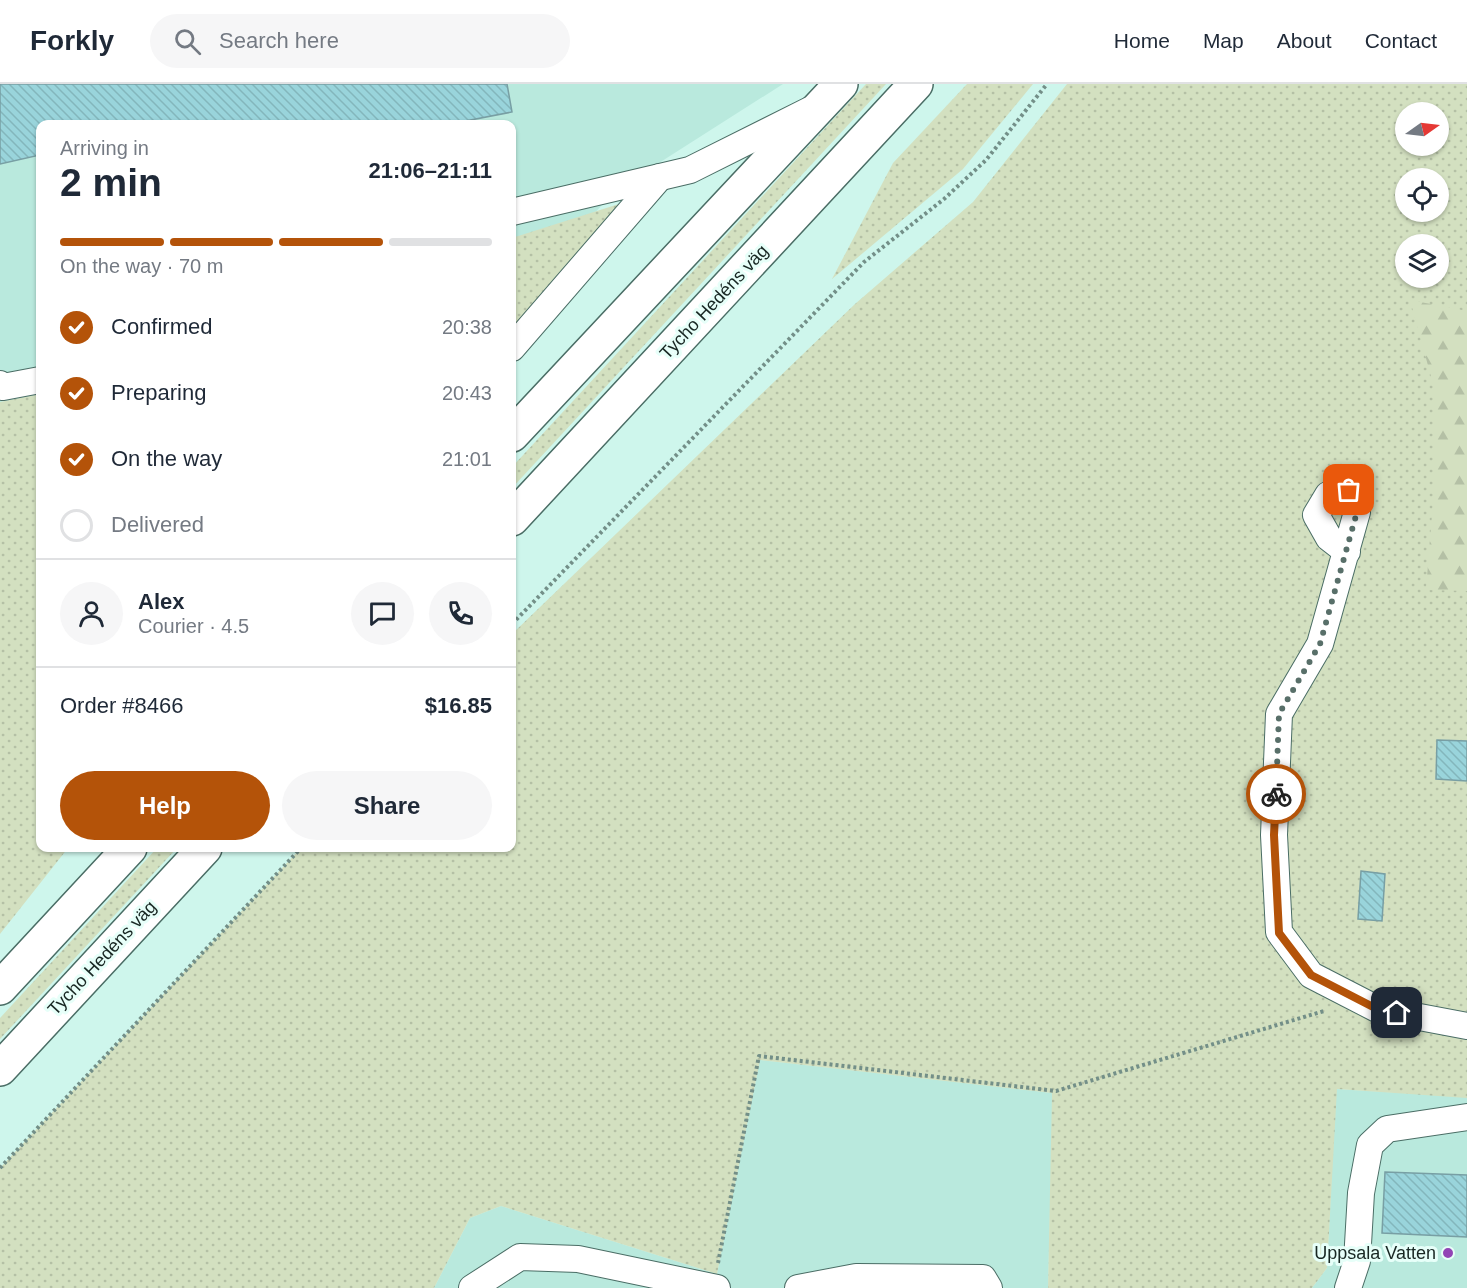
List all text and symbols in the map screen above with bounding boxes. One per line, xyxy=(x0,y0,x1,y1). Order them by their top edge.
search box xyxy=(150,14,570,68)
text: Forkly xyxy=(30,25,114,56)
icon: search xyxy=(171,25,204,58)
text: Search here xyxy=(219,28,339,53)
text: Home xyxy=(1114,29,1170,52)
text: Map xyxy=(1203,29,1244,52)
text: About xyxy=(1277,29,1332,52)
text: Contact xyxy=(1365,29,1437,52)
north arrow xyxy=(1395,102,1449,156)
map controls xyxy=(1395,102,1449,288)
text: Arriving in xyxy=(60,137,149,159)
text: 21:06–21:11 xyxy=(368,158,492,183)
text: 2 min xyxy=(60,161,162,204)
button: locate xyxy=(1395,168,1449,222)
button: layers xyxy=(1395,234,1449,288)
street label: Tycho Hedéns väg xyxy=(656,241,772,363)
text: On the way · 70 m xyxy=(60,255,223,277)
icon: check xyxy=(60,311,93,344)
text: Confirmed xyxy=(111,314,212,339)
text: 20:38 xyxy=(442,316,492,338)
icon: check xyxy=(60,377,93,410)
text: Preparing xyxy=(111,380,206,405)
text: 20:43 xyxy=(442,382,492,404)
icon: check xyxy=(60,443,93,476)
text: On the way xyxy=(111,446,222,471)
text: 21:01 xyxy=(442,448,492,470)
pin xyxy=(1323,464,1374,515)
icon: bag xyxy=(1332,473,1365,506)
text: Delivered xyxy=(111,512,204,537)
button: person xyxy=(60,582,123,645)
button: chat xyxy=(351,582,414,645)
button: phone xyxy=(429,582,492,645)
text: Alex xyxy=(138,589,184,614)
text: Courier · 4.5 xyxy=(138,615,249,637)
text: Order #8466 xyxy=(60,693,184,718)
text: $16.85 xyxy=(425,693,492,718)
courier xyxy=(1246,764,1306,824)
button: Help xyxy=(60,771,270,840)
button: Share xyxy=(282,771,492,840)
icon: bike xyxy=(1260,778,1293,811)
street label: Tycho Hedéns väg xyxy=(44,897,160,1019)
pin xyxy=(1371,987,1422,1038)
icon: home xyxy=(1380,996,1413,1029)
place label: Uppsala Vatten xyxy=(1314,1243,1436,1263)
marker: Uppsala Vatten xyxy=(1441,1246,1455,1260)

